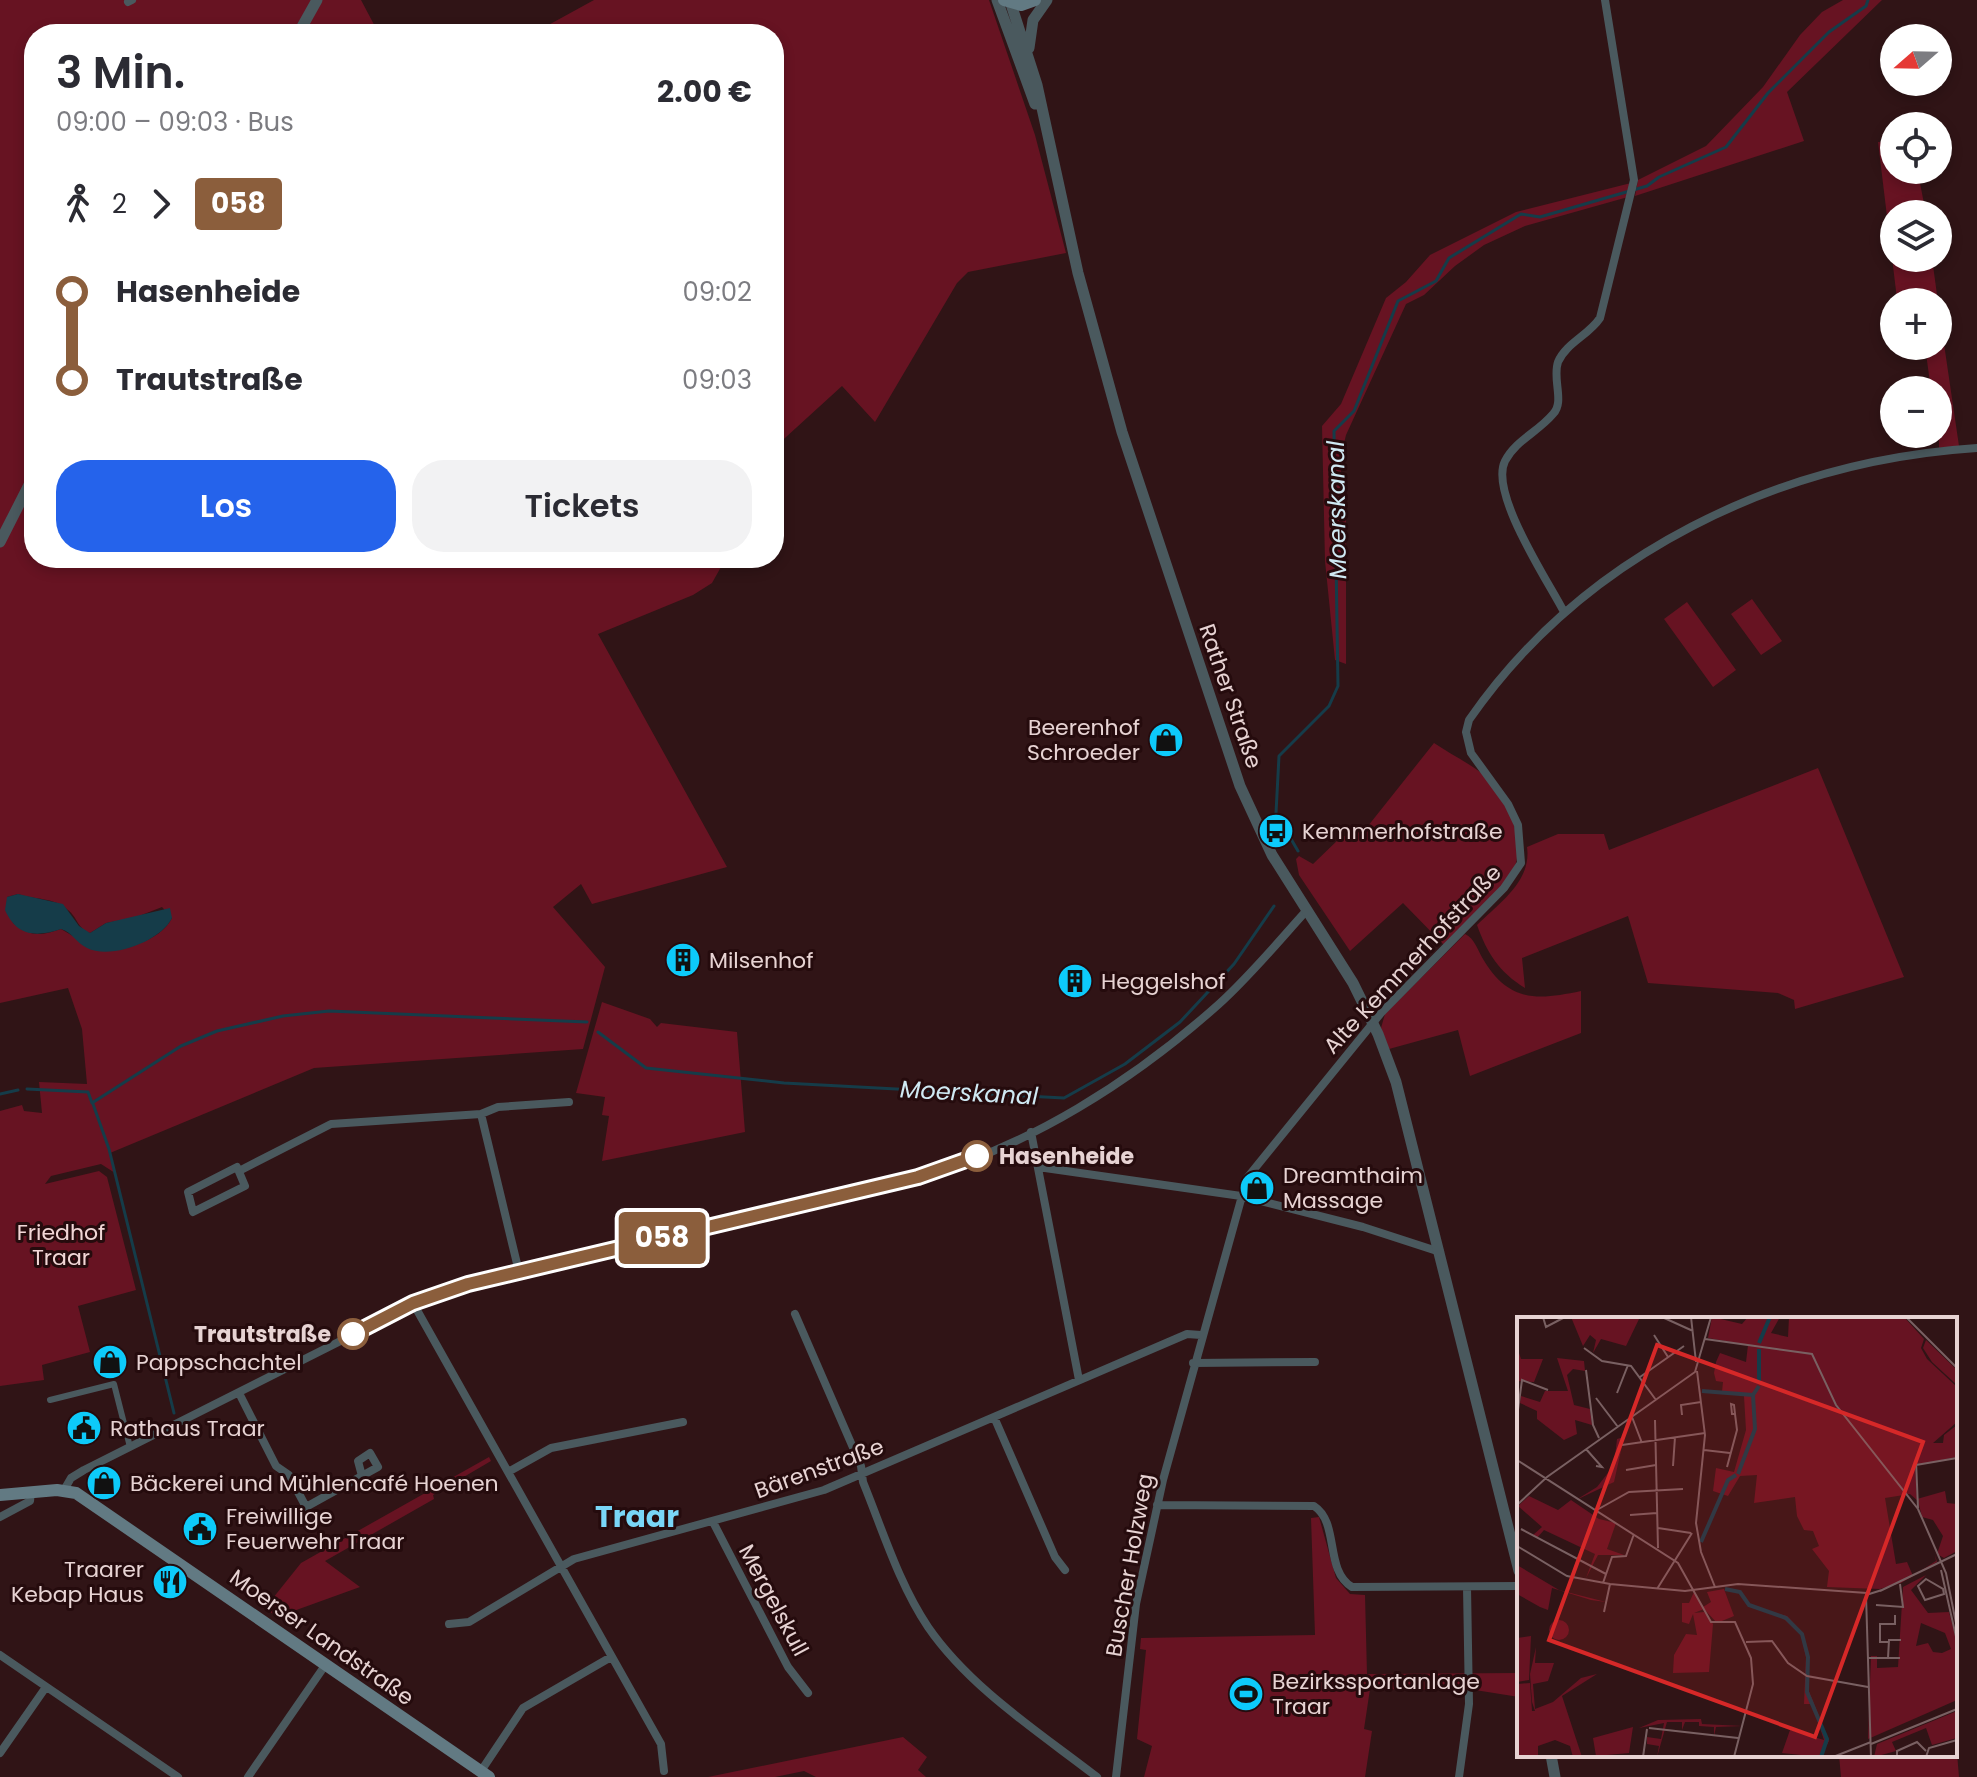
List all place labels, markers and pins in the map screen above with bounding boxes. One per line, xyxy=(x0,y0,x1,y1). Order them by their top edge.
place label: Beerenhof Schroeder xyxy=(1027,712,1140,768)
shop icon: Beerenhof Schroeder xyxy=(1147,721,1185,759)
bus stop icon: Kemmerhofstraße xyxy=(1257,812,1295,850)
place label: Kemmerhofstraße xyxy=(1302,816,1503,847)
building icon: Milsenhof xyxy=(664,941,702,979)
place label: Milsenhof xyxy=(709,945,813,976)
building icon: Heggelshof xyxy=(1056,962,1094,1000)
place label: Heggelshof xyxy=(1101,966,1226,997)
marker: Hasenheide xyxy=(962,1141,992,1171)
place label: Hasenheide xyxy=(999,1141,1134,1172)
place label: Dreamthaim Massage xyxy=(1283,1160,1423,1216)
shop icon: Dreamthaim Massage xyxy=(1238,1169,1276,1207)
place label: Trautstraße xyxy=(194,1319,331,1350)
marker: Trautstraße xyxy=(338,1319,368,1349)
shop icon: Pappschachtel xyxy=(91,1343,129,1381)
place label: Pappschachtel xyxy=(136,1347,302,1378)
public building icon: Rathaus Traar xyxy=(65,1409,103,1447)
place label: Rathaus Traar xyxy=(110,1413,265,1444)
shop icon: Bäckerei und Mühlencafé Hoenen xyxy=(85,1464,123,1502)
place label: Bäckerei und Mühlencafé Hoenen xyxy=(130,1468,499,1499)
place label: Freiwillige Feuerwehr Traar xyxy=(226,1501,405,1557)
public building icon: Freiwillige Feuerwehr Traar xyxy=(181,1510,219,1548)
place label: Traarer Kebap Haus xyxy=(11,1554,144,1610)
restaurant icon: Traarer Kebap Haus xyxy=(151,1563,189,1601)
place label: Bezirkssportanlage Traar xyxy=(1272,1666,1480,1722)
sports icon: Bezirkssportanlage Traar xyxy=(1227,1675,1265,1713)

